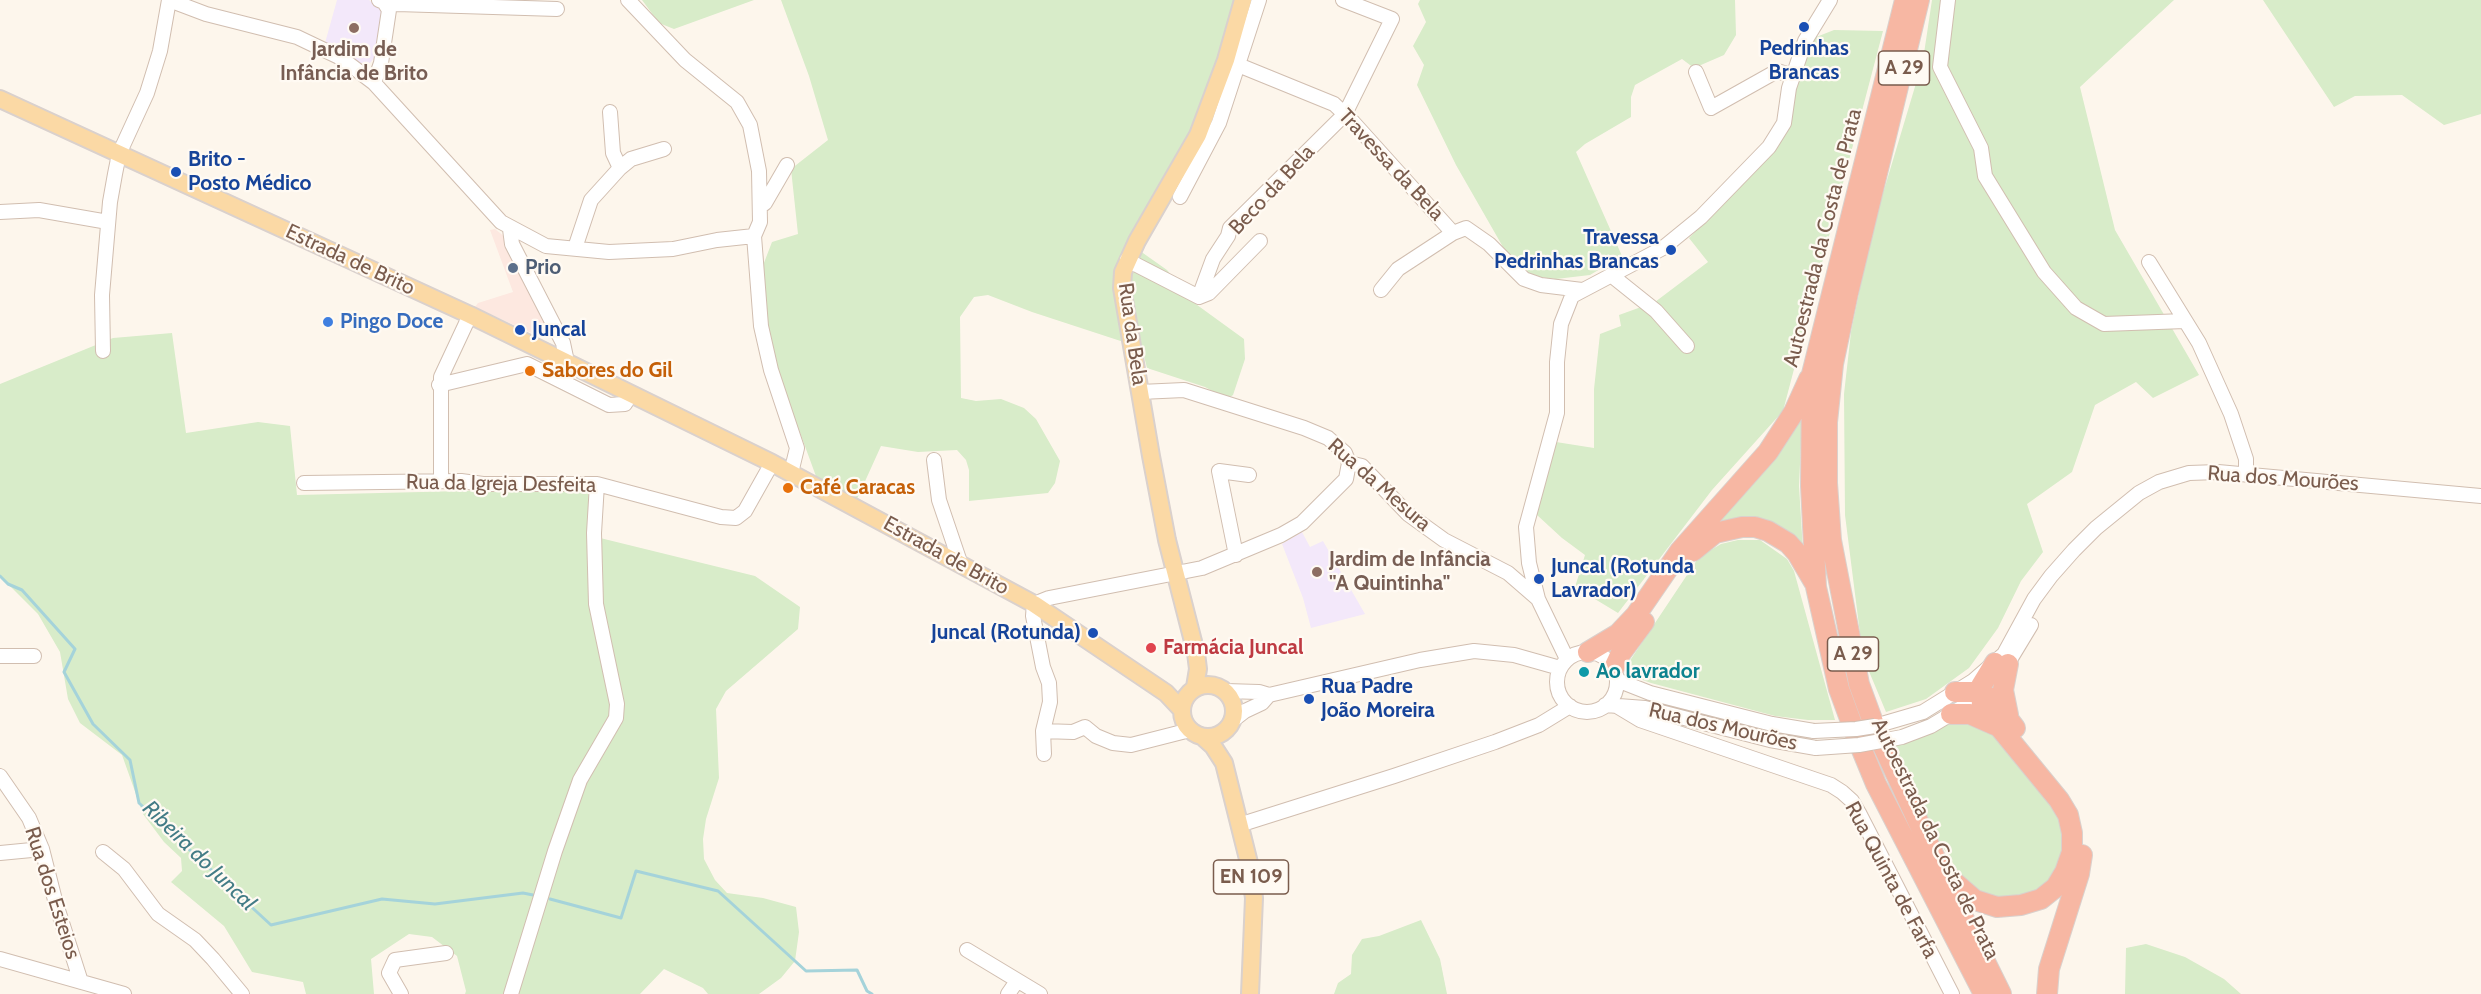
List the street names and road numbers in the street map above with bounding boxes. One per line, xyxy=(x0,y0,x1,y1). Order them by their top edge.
road number: A 29 xyxy=(1878,51,1930,85)
street label: Travessa da Bela xyxy=(1333,104,1449,226)
street label: Autoestrada da Costa de Prata xyxy=(1779,106,1867,370)
street label: Beco da Bela xyxy=(1224,140,1320,240)
street label: Estrada de Brito xyxy=(281,219,419,301)
street label: Rua da Bela xyxy=(1112,281,1152,387)
street label: Rua da Mesura xyxy=(1322,433,1436,537)
street label: Rua dos Mourões xyxy=(2207,461,2359,497)
street label: Rua da Igreja Desfeita xyxy=(406,470,596,498)
street label: Estrada de Brito xyxy=(879,511,1013,601)
road number: A 29 xyxy=(1828,637,1878,671)
street label: Rua dos Mourões xyxy=(1646,698,1800,756)
street label: Autoestrada da Costa de Prata xyxy=(1865,714,2005,964)
street label: Rua Quinta de Farfa xyxy=(1839,797,1943,963)
street label: Rua dos Esteios xyxy=(19,824,85,962)
road number: EN 109 xyxy=(1214,860,1288,894)

